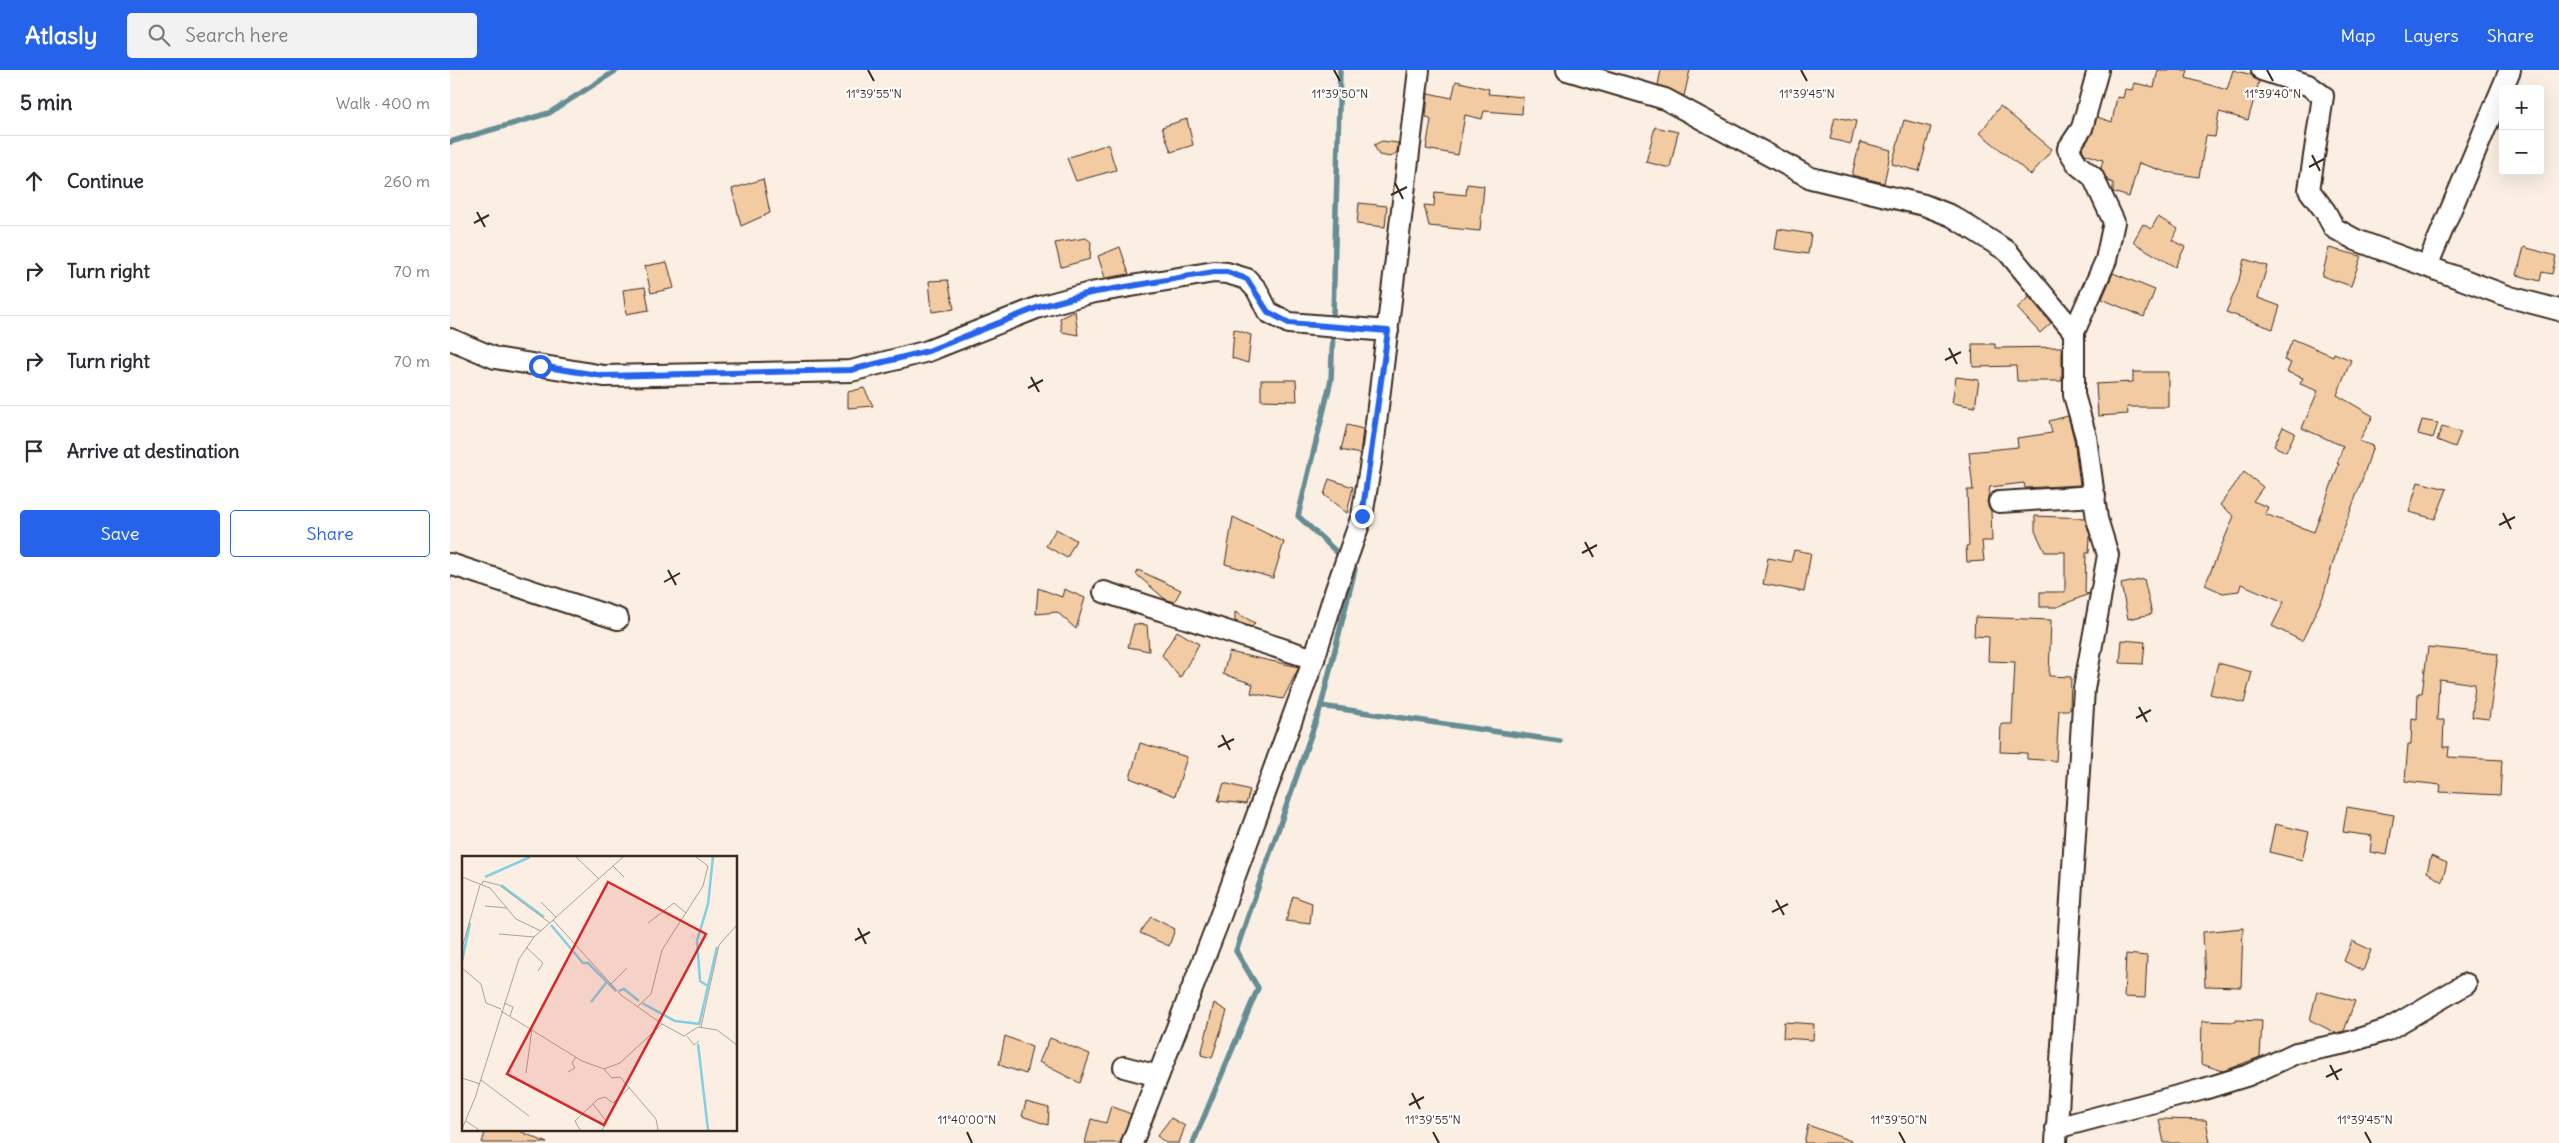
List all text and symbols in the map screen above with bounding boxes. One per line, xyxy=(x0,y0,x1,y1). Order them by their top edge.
search box xyxy=(127,13,477,58)
text: Atlasly xyxy=(25,20,97,50)
icon: search xyxy=(145,21,173,49)
text: Search here xyxy=(185,23,288,47)
text: Map xyxy=(2340,24,2375,47)
text: Layers xyxy=(2403,24,2459,47)
text: Share xyxy=(2487,24,2534,47)
map controls xyxy=(2499,85,2544,175)
button: + xyxy=(2499,85,2544,130)
text: 11°39'55"N xyxy=(846,86,902,101)
text: 11°39'50"N xyxy=(1312,86,1368,101)
text: 11°39'45"N xyxy=(1779,86,1835,101)
text: 11°39'40"N xyxy=(2245,86,2301,101)
text: 5 min xyxy=(20,89,72,116)
text: Walk · 400 m xyxy=(336,93,430,113)
button: − xyxy=(2499,130,2544,175)
icon: ahead xyxy=(20,167,48,195)
text: Continue xyxy=(67,169,144,193)
text: 260 m xyxy=(384,171,430,191)
icon: right xyxy=(20,257,48,285)
text: Turn right xyxy=(67,259,150,283)
text: 70 m xyxy=(394,261,430,281)
icon: right xyxy=(20,347,48,375)
text: Turn right xyxy=(67,349,150,373)
text: 70 m xyxy=(394,351,430,371)
route start xyxy=(529,355,552,378)
icon: arrive xyxy=(20,437,48,465)
text: Arrive at destination xyxy=(67,439,240,463)
route end xyxy=(1351,505,1374,528)
button: Save xyxy=(20,510,220,557)
button: Share xyxy=(230,510,430,557)
inset map xyxy=(462,856,738,1130)
text: 11°40'00"N xyxy=(938,1112,996,1127)
text: 11°39'55"N xyxy=(1405,1112,1461,1127)
text: 11°39'50"N xyxy=(1871,1112,1927,1127)
text: 11°39'45"N xyxy=(2337,1112,2393,1127)

